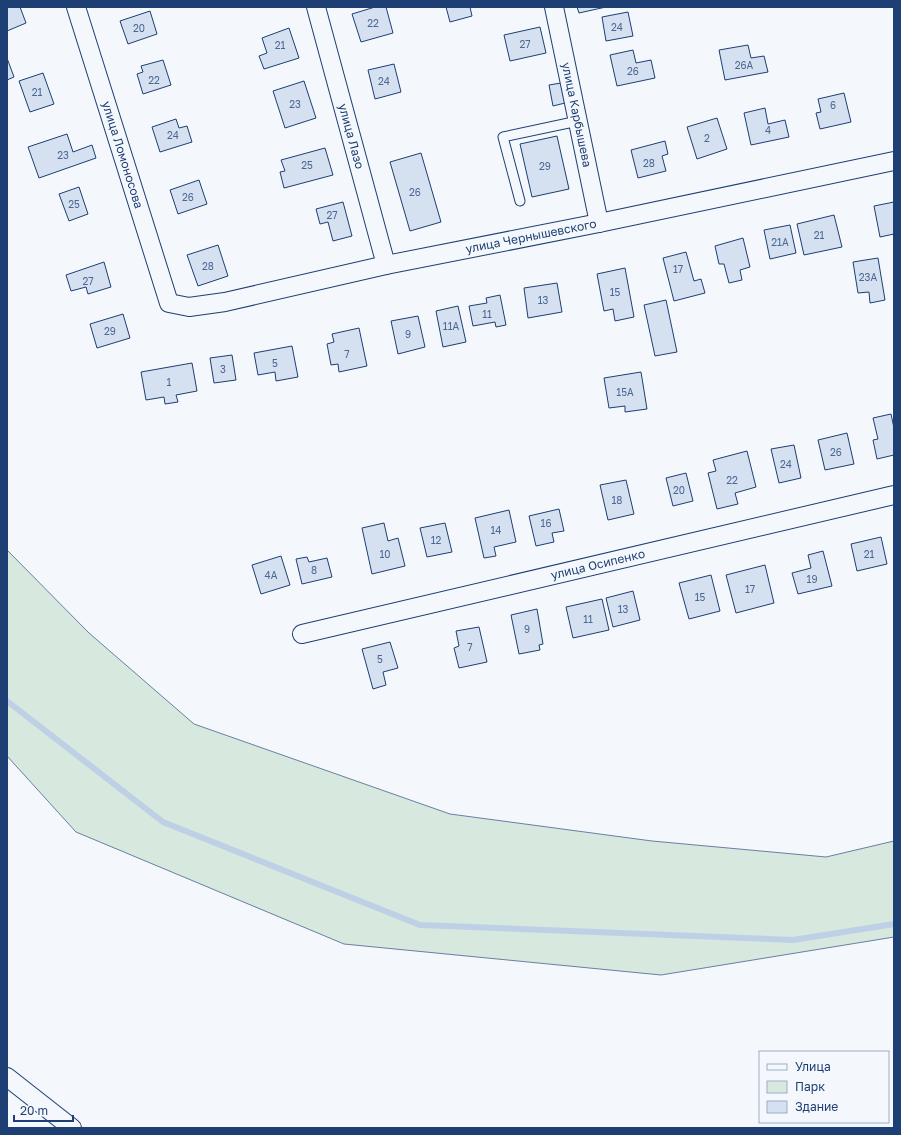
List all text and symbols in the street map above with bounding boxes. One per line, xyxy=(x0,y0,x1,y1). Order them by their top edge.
house number: 22 xyxy=(367,17,379,29)
house number: 24 xyxy=(611,21,623,33)
house number: 20 xyxy=(133,22,145,34)
house number: 27 xyxy=(519,38,531,50)
house number: 21 xyxy=(275,39,285,51)
house number: 26А xyxy=(735,59,754,71)
street label: улица Карбышева xyxy=(559,61,595,168)
house number: 26 xyxy=(627,65,639,77)
house number: 22 xyxy=(148,74,160,86)
house number: 24 xyxy=(378,75,390,87)
house number: 21 xyxy=(32,86,42,98)
house number: 23 xyxy=(289,98,301,110)
street label: улица Ломоносова xyxy=(99,99,147,210)
house number: 6 xyxy=(830,99,836,111)
street label: улица Лазо xyxy=(336,102,368,171)
house number: 4 xyxy=(765,124,771,136)
house number: 24 xyxy=(167,129,179,141)
house number: 2 xyxy=(704,132,710,144)
house number: 23 xyxy=(57,149,69,161)
house number: 28 xyxy=(643,157,655,169)
house number: 25 xyxy=(301,159,313,171)
house number: 29 xyxy=(539,160,551,172)
house number: 26 xyxy=(409,186,421,198)
house number: 26 xyxy=(182,191,194,203)
house number: 25 xyxy=(68,198,80,210)
house number: 27 xyxy=(326,209,338,221)
street label: улица Чернышевского xyxy=(464,216,598,256)
house number: 21 xyxy=(814,229,824,241)
house number: 21А xyxy=(771,236,789,248)
house number: 28 xyxy=(202,260,214,272)
house number: 17 xyxy=(673,263,683,275)
house number: 23А xyxy=(859,271,877,283)
house number: 27 xyxy=(82,275,94,287)
house number: 15 xyxy=(610,286,621,298)
house number: 13 xyxy=(538,294,548,306)
house number: 11 xyxy=(482,308,492,320)
house number: 11А xyxy=(443,320,459,332)
house number: 29 xyxy=(104,325,116,337)
house number: 9 xyxy=(405,328,411,340)
house number: 7 xyxy=(344,348,350,360)
house number: 5 xyxy=(272,357,278,369)
house number: 3 xyxy=(220,363,226,375)
house number: 1 xyxy=(167,376,172,388)
house number: 15А xyxy=(616,386,634,398)
house number: 26 xyxy=(830,446,842,458)
house number: 24 xyxy=(780,458,792,470)
house number: 22 xyxy=(726,474,738,486)
house number: 20 xyxy=(673,484,685,496)
house number: 18 xyxy=(612,494,622,506)
house number: 16 xyxy=(541,517,551,529)
house number: 14 xyxy=(491,524,501,536)
house number: 12 xyxy=(431,534,442,546)
street label: улица Осипенко xyxy=(549,546,646,582)
house number: 10 xyxy=(379,548,391,560)
house number: 21 xyxy=(864,548,874,560)
house number: 8 xyxy=(311,564,317,576)
house number: 4А xyxy=(265,569,278,581)
house number: 19 xyxy=(807,573,817,585)
house number: 17 xyxy=(745,583,755,595)
house number: 15 xyxy=(695,591,706,603)
house number: 13 xyxy=(618,603,628,615)
house number: 11 xyxy=(583,613,593,625)
house number: 9 xyxy=(524,623,530,635)
house number: 7 xyxy=(467,641,473,653)
house number: 5 xyxy=(377,653,383,665)
legend xyxy=(759,1051,889,1123)
text: Улица xyxy=(795,1059,831,1074)
text: Парк xyxy=(795,1079,825,1094)
scale bar xyxy=(14,1097,73,1123)
text: Здание xyxy=(795,1099,838,1114)
text: 20 m xyxy=(20,1103,48,1118)

